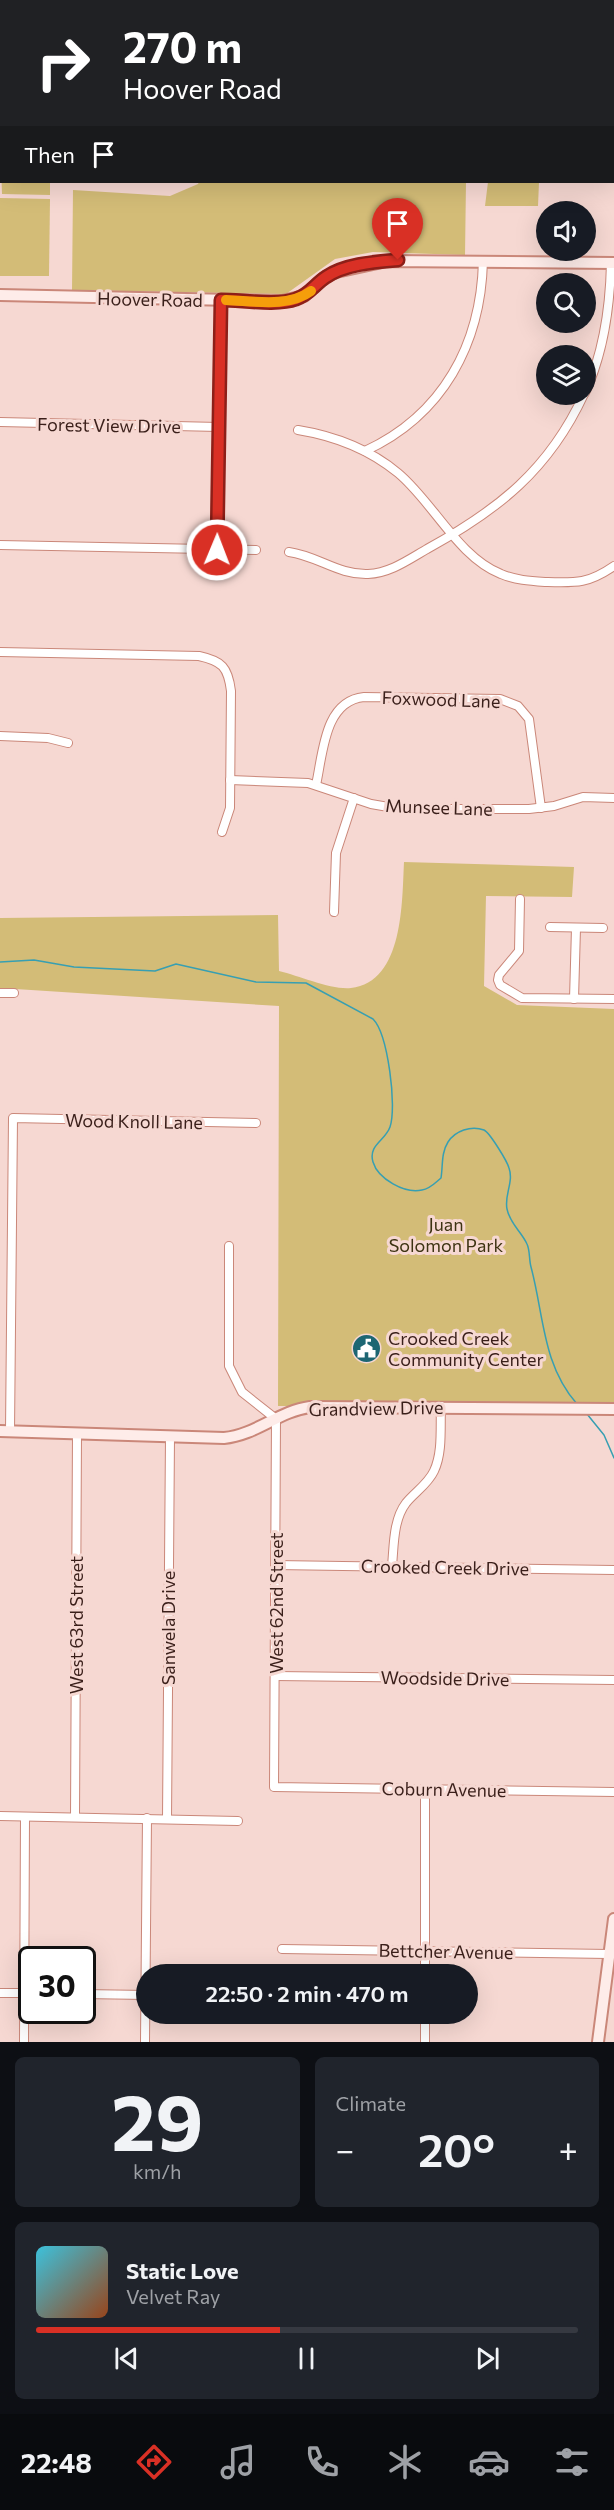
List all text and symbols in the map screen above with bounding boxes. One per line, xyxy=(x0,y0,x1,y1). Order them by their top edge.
text: 270 m xyxy=(123,20,242,72)
icon: right xyxy=(24,24,102,102)
text: Hoover Road xyxy=(123,72,282,105)
icon: arrive xyxy=(87,138,120,171)
text: Then xyxy=(24,141,75,168)
pin xyxy=(372,198,423,260)
map controls xyxy=(536,201,596,405)
button: sound xyxy=(536,201,596,261)
icon: arrive xyxy=(381,207,414,240)
button: search xyxy=(536,273,596,333)
street label: Hoover Road xyxy=(97,287,203,311)
button: layers xyxy=(536,345,596,405)
street label: Forest View Drive xyxy=(37,413,181,437)
position arrow xyxy=(185,518,249,582)
street label: Foxwood Lane xyxy=(381,686,501,712)
street label: Munsee Lane xyxy=(385,794,493,820)
street label: Wood Knoll Lane xyxy=(65,1109,203,1133)
park label: Juan Solomon Park xyxy=(389,1213,503,1256)
place label: Crooked Creek Community Center xyxy=(388,1327,544,1370)
public building icon: Crooked Creek Community Center xyxy=(351,1332,383,1364)
street label: Grandview Drive xyxy=(308,1396,444,1420)
street label: West 62nd Street xyxy=(265,1532,287,1674)
street label: Crooked Creek Drive xyxy=(361,1555,529,1579)
street label: West 63rd Street xyxy=(65,1556,87,1694)
street label: Sanwela Drive xyxy=(157,1571,179,1685)
street label: Woodside Drive xyxy=(380,1666,510,1690)
street label: Coburn Avenue xyxy=(381,1777,507,1801)
street label: Bettcher Avenue xyxy=(378,1939,514,1963)
speed limit sign: 30 xyxy=(18,1946,96,2024)
text: 22:50 · 2 min · 470 m xyxy=(206,1980,408,2007)
text: 29 xyxy=(111,2072,203,2167)
text: Climate xyxy=(336,2091,406,2115)
text: 20° xyxy=(418,2121,495,2176)
text: − xyxy=(336,2128,354,2169)
text: + xyxy=(559,2128,578,2169)
text: km/h xyxy=(133,2159,182,2183)
text: Static Love xyxy=(126,2257,239,2284)
text: Velvet Ray xyxy=(126,2284,220,2308)
icon: previous xyxy=(110,2342,143,2375)
icon: pause xyxy=(290,2342,323,2375)
icon: next xyxy=(471,2342,504,2375)
icon: directions xyxy=(133,2441,175,2483)
icon: music xyxy=(217,2441,259,2483)
icon: phone xyxy=(301,2441,343,2483)
icon: climate xyxy=(384,2441,426,2483)
icon: car xyxy=(468,2441,510,2483)
icon: filters xyxy=(551,2441,593,2483)
text: 22:48 xyxy=(21,2446,92,2479)

